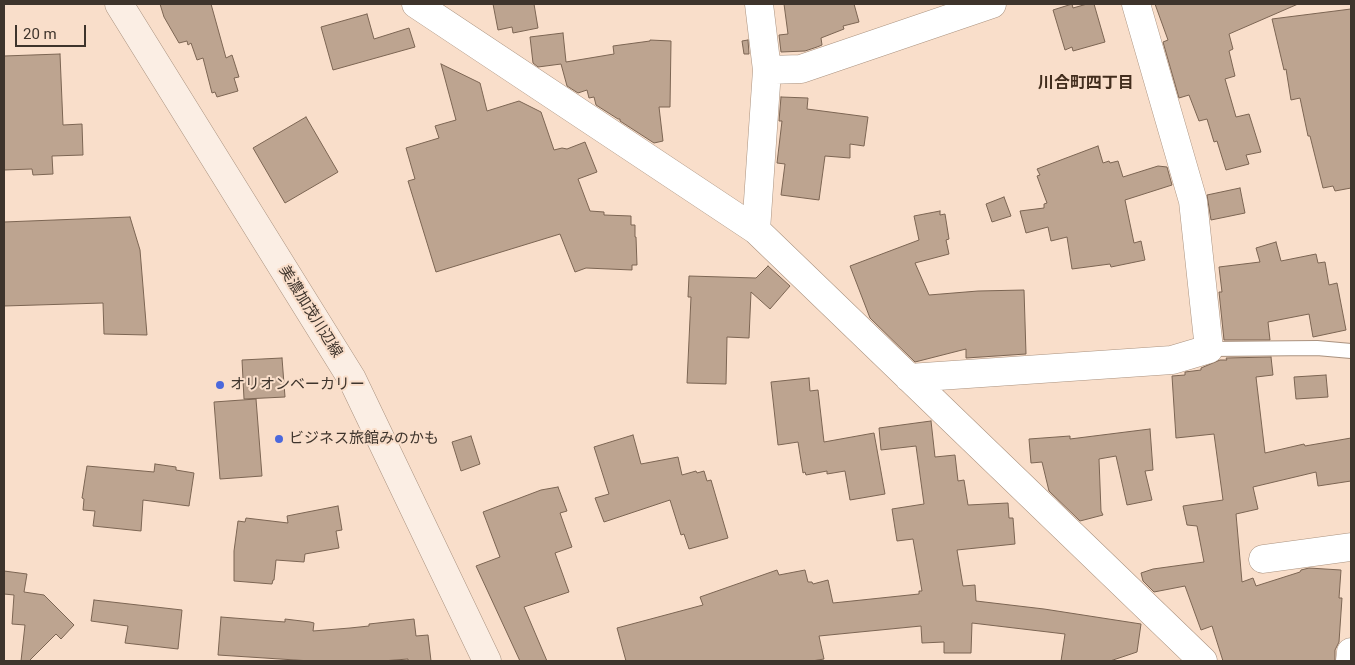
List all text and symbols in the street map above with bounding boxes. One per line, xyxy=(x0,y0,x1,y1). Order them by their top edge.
scale bar xyxy=(18,15,89,47)
text: 20 m xyxy=(23,25,57,43)
district label: 川合町四丁目 xyxy=(1038,74,1134,94)
street label: 美濃加茂川辺線 xyxy=(275,263,345,361)
place label: オリオンベーカリー xyxy=(230,376,365,394)
marker: オリオンベーカリー xyxy=(214,379,226,391)
place label: ビジネス旅館みのかも xyxy=(289,430,439,448)
marker: ビジネス旅館みのかも xyxy=(273,433,285,445)

